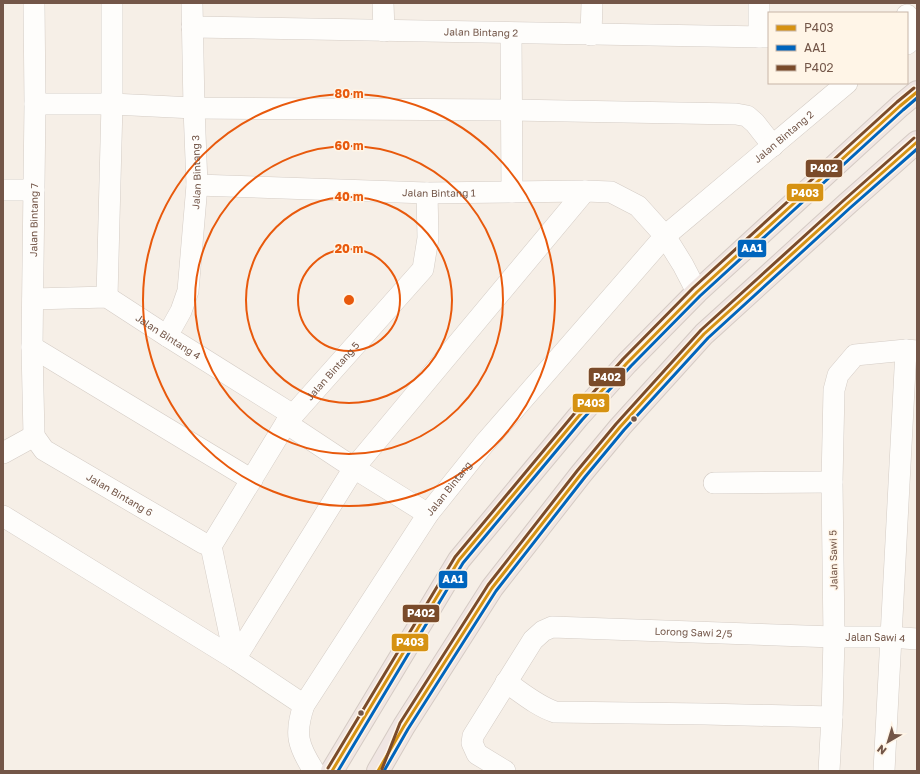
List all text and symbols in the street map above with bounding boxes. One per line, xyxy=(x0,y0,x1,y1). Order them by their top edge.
legend xyxy=(768,12,908,84)
text: P403 xyxy=(804,20,834,35)
street label: Jalan Bintang 2 xyxy=(444,25,518,39)
text: AA1 xyxy=(804,40,826,55)
text: P402 xyxy=(804,60,834,75)
text: 80 m xyxy=(335,86,363,101)
street label: Jalan Bintang 2 xyxy=(751,108,816,165)
street label: Jalan Bintang 3 xyxy=(189,135,203,210)
text: 60 m xyxy=(335,138,363,153)
line badge: P402 xyxy=(805,159,843,178)
text: P402 xyxy=(810,161,838,174)
street label: Jalan Bintang 7 xyxy=(27,183,40,257)
line badge: P403 xyxy=(786,183,824,202)
street label: Jalan Bintang 1 xyxy=(402,186,476,199)
text: P403 xyxy=(791,186,819,199)
text: 40 m xyxy=(335,189,363,204)
line badge: AA1 xyxy=(737,239,767,258)
text: 20 m xyxy=(335,241,363,256)
text: AA1 xyxy=(741,241,763,254)
centre of rings xyxy=(342,293,356,307)
street label: Jalan Bintang 4 xyxy=(134,311,203,362)
street label: Jalan Bintang 5 xyxy=(303,339,362,403)
line badge: P402 xyxy=(588,367,626,387)
text: P402 xyxy=(593,370,621,383)
line badge: P403 xyxy=(572,393,610,413)
text: P403 xyxy=(577,396,605,409)
unlabelled marker xyxy=(629,414,639,424)
street label: Jalan Bintang xyxy=(423,459,474,518)
street label: Jalan Bintang 6 xyxy=(85,470,155,518)
street label: Jalan Sawi 5 xyxy=(826,530,840,590)
line badge: AA1 xyxy=(438,570,468,589)
text: AA1 xyxy=(442,572,464,585)
line badge: P402 xyxy=(402,604,440,623)
text: P402 xyxy=(407,606,435,619)
street label: Lorong Sawi 2/5 xyxy=(654,625,733,639)
street label: Jalan Sawi 4 xyxy=(845,631,906,644)
line badge: P403 xyxy=(391,633,429,652)
text: P403 xyxy=(396,635,424,648)
unlabelled marker xyxy=(356,708,366,718)
north arrow xyxy=(868,722,908,762)
text: N xyxy=(874,743,889,758)

